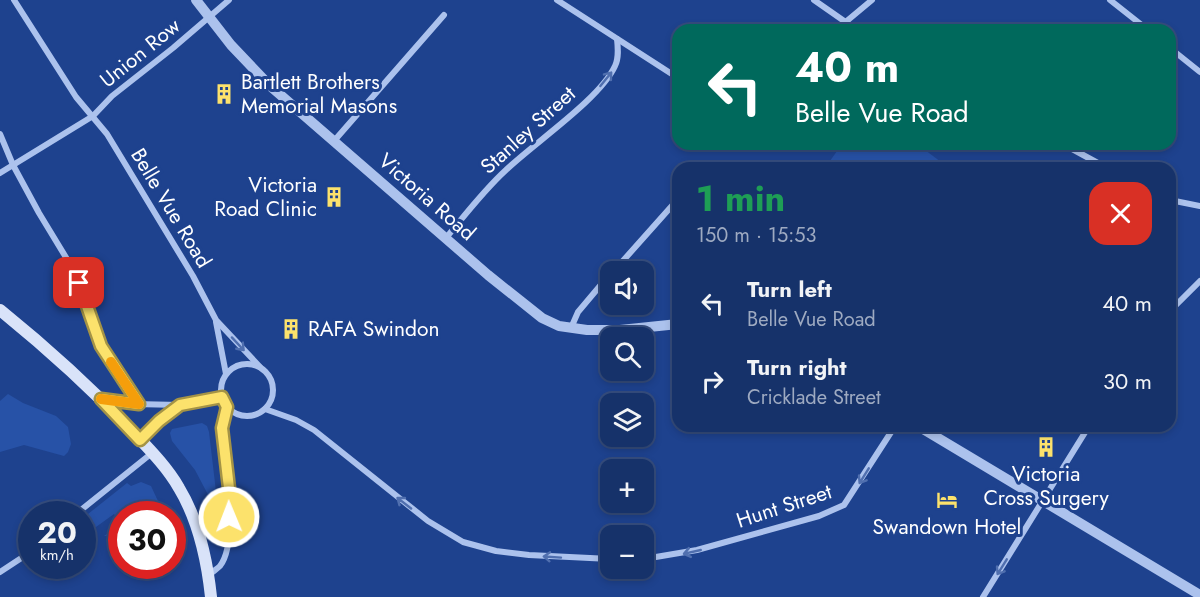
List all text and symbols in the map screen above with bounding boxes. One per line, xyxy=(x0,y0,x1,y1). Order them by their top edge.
street label: Union Row xyxy=(93,11,187,95)
text: 40 m xyxy=(795,37,899,98)
icon: left xyxy=(696,48,774,126)
place label: Bartlett Brothers Memorial Masons xyxy=(241,67,397,121)
one-way arrow xyxy=(599,71,612,87)
street label: Stanley Street xyxy=(474,79,582,181)
building icon: Bartlett Brothers Memorial Masons xyxy=(212,82,236,106)
text: Belle Vue Road xyxy=(795,93,969,132)
street label: Belle Vue Road xyxy=(123,142,219,274)
street label: Victoria Road xyxy=(372,146,482,248)
place label: Victoria Road Clinic xyxy=(214,170,317,224)
text: 1 min xyxy=(696,172,785,224)
button: close xyxy=(1089,182,1152,245)
building icon: Victoria Road Clinic xyxy=(322,185,346,209)
text: 150 m · 15:53 xyxy=(696,221,816,250)
pin xyxy=(53,257,104,308)
map controls xyxy=(600,261,654,579)
button: sound xyxy=(600,261,654,315)
icon: arrive xyxy=(62,266,95,299)
text: Turn left xyxy=(747,273,832,305)
icon: left xyxy=(696,287,729,320)
text: 40 m xyxy=(1102,287,1152,319)
text: Belle Vue Road xyxy=(747,305,876,334)
place label: RAFA Swindon xyxy=(308,314,440,344)
building icon: RAFA Swindon xyxy=(279,317,303,341)
button: search xyxy=(600,327,654,381)
one-way arrow xyxy=(231,336,245,351)
text: Turn right xyxy=(747,351,847,383)
icon: right xyxy=(696,365,729,398)
text: 30 m xyxy=(1103,365,1152,397)
text: Cricklade Street xyxy=(747,383,881,412)
button: layers xyxy=(600,393,654,447)
building icon: Victoria Cross Surgery xyxy=(1034,435,1058,459)
button: + xyxy=(600,459,654,513)
place label: Victoria Cross Surgery xyxy=(983,459,1109,513)
one-way arrow xyxy=(857,467,869,484)
street label: Hunt Street xyxy=(733,477,835,535)
position arrow xyxy=(197,485,261,549)
hotel icon: Swandown Hotel xyxy=(935,488,959,512)
one-way arrow xyxy=(397,497,413,510)
speed limit sign: 30 xyxy=(108,501,186,579)
text: 20 xyxy=(37,511,77,554)
place label: Swandown Hotel xyxy=(873,512,1021,542)
button: − xyxy=(600,525,654,579)
text: km/h xyxy=(40,544,74,566)
one-way arrow xyxy=(683,546,702,558)
one-way arrow xyxy=(543,551,563,562)
one-way arrow xyxy=(996,558,1009,575)

